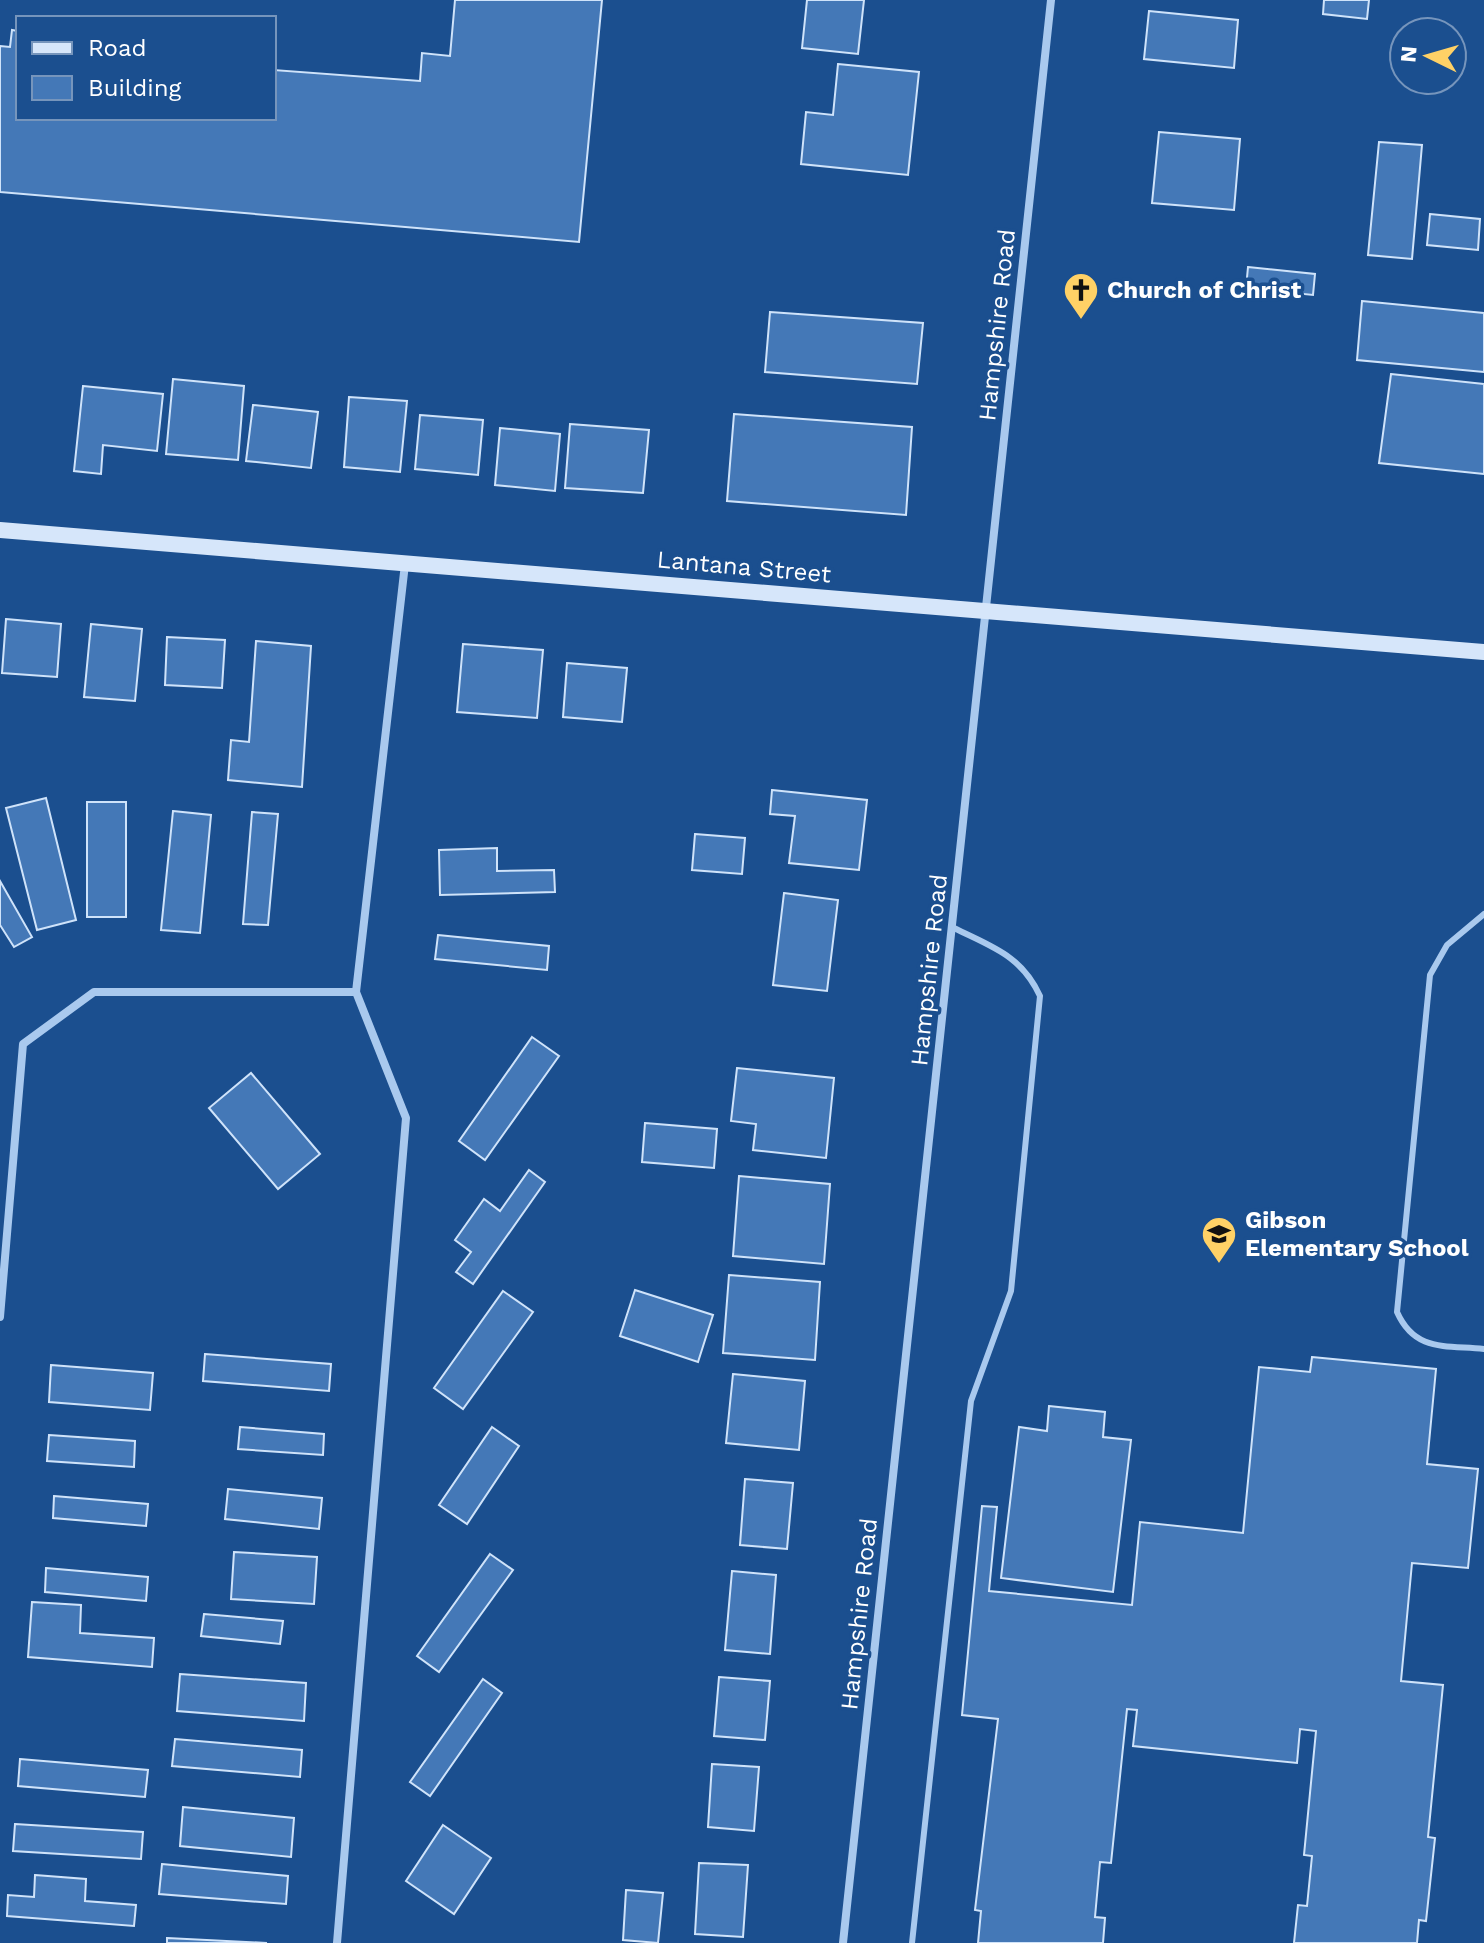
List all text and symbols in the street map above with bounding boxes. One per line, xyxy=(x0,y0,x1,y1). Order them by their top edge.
legend xyxy=(16,16,276,120)
north arrow xyxy=(1388,16,1468,96)
text: Road xyxy=(88,34,147,62)
text: N xyxy=(1395,45,1422,64)
text: Building xyxy=(88,74,181,102)
street label: Hampshire Road xyxy=(973,228,1021,422)
church icon: Church of Christ xyxy=(1062,271,1100,321)
place label: Church of Christ xyxy=(1107,276,1302,304)
street label: Lantana Street xyxy=(656,545,832,589)
street label: Hampshire Road xyxy=(905,873,953,1067)
place label: Gibson Elementary School xyxy=(1245,1206,1469,1262)
school or university icon: Gibson Elementary School xyxy=(1200,1215,1238,1265)
street label: Hampshire Road xyxy=(835,1517,883,1711)

